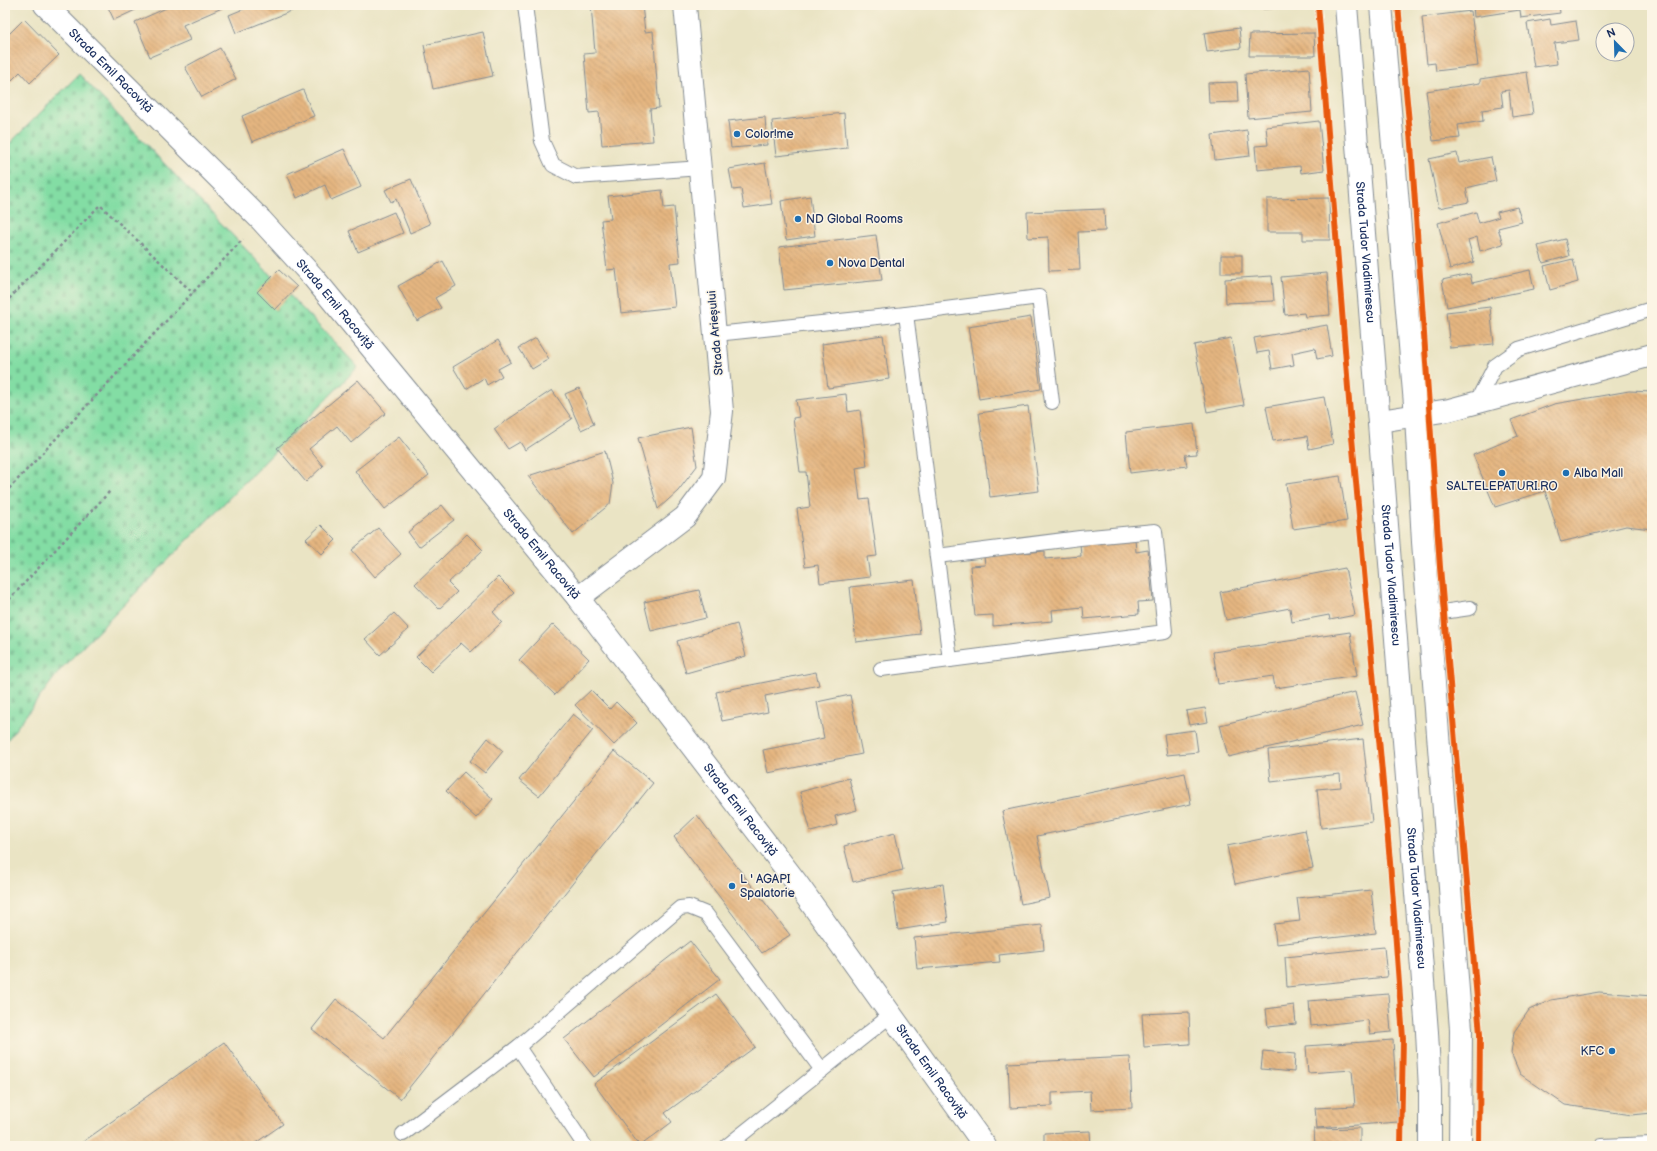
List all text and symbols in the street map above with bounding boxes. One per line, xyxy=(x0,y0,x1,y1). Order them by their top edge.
north arrow xyxy=(1595,22,1635,62)
street label: Strada Emil Racoviță xyxy=(65,26,156,116)
text: N xyxy=(1605,26,1618,41)
place label: Color!me xyxy=(745,127,794,142)
marker: Color!me xyxy=(732,129,742,139)
street label: Strada Tudor Vladimirescu xyxy=(1352,181,1378,324)
place label: ND Global Rooms xyxy=(806,212,903,227)
marker: ND Global Rooms xyxy=(793,214,803,224)
street label: Strada Emil Racoviță xyxy=(293,256,377,353)
place label: Nova Dental xyxy=(838,256,905,271)
marker: Nova Dental xyxy=(825,258,835,268)
street label: Strada Arieșului xyxy=(704,290,727,376)
place label: Alba Mall xyxy=(1574,466,1623,481)
marker: SALTELEPATURI.RO xyxy=(1497,468,1507,478)
marker: Alba Mall xyxy=(1561,468,1571,478)
place label: SALTELEPATURI.RO xyxy=(1446,479,1558,494)
street label: Strada Tudor Vladimirescu xyxy=(1377,504,1404,647)
street label: Strada Emil Racoviță xyxy=(499,506,583,603)
street label: Strada Emil Racoviță xyxy=(700,761,781,860)
street label: Strada Tudor Vladimirescu xyxy=(1403,827,1429,970)
place label: L ' AGAPI Spalatorie xyxy=(740,872,795,901)
marker: L ' AGAPI Spalatorie xyxy=(727,881,737,891)
street label: Strada Emil Racoviță xyxy=(892,1021,970,1122)
place label: KFC xyxy=(1581,1044,1604,1059)
marker: KFC xyxy=(1607,1046,1617,1056)

